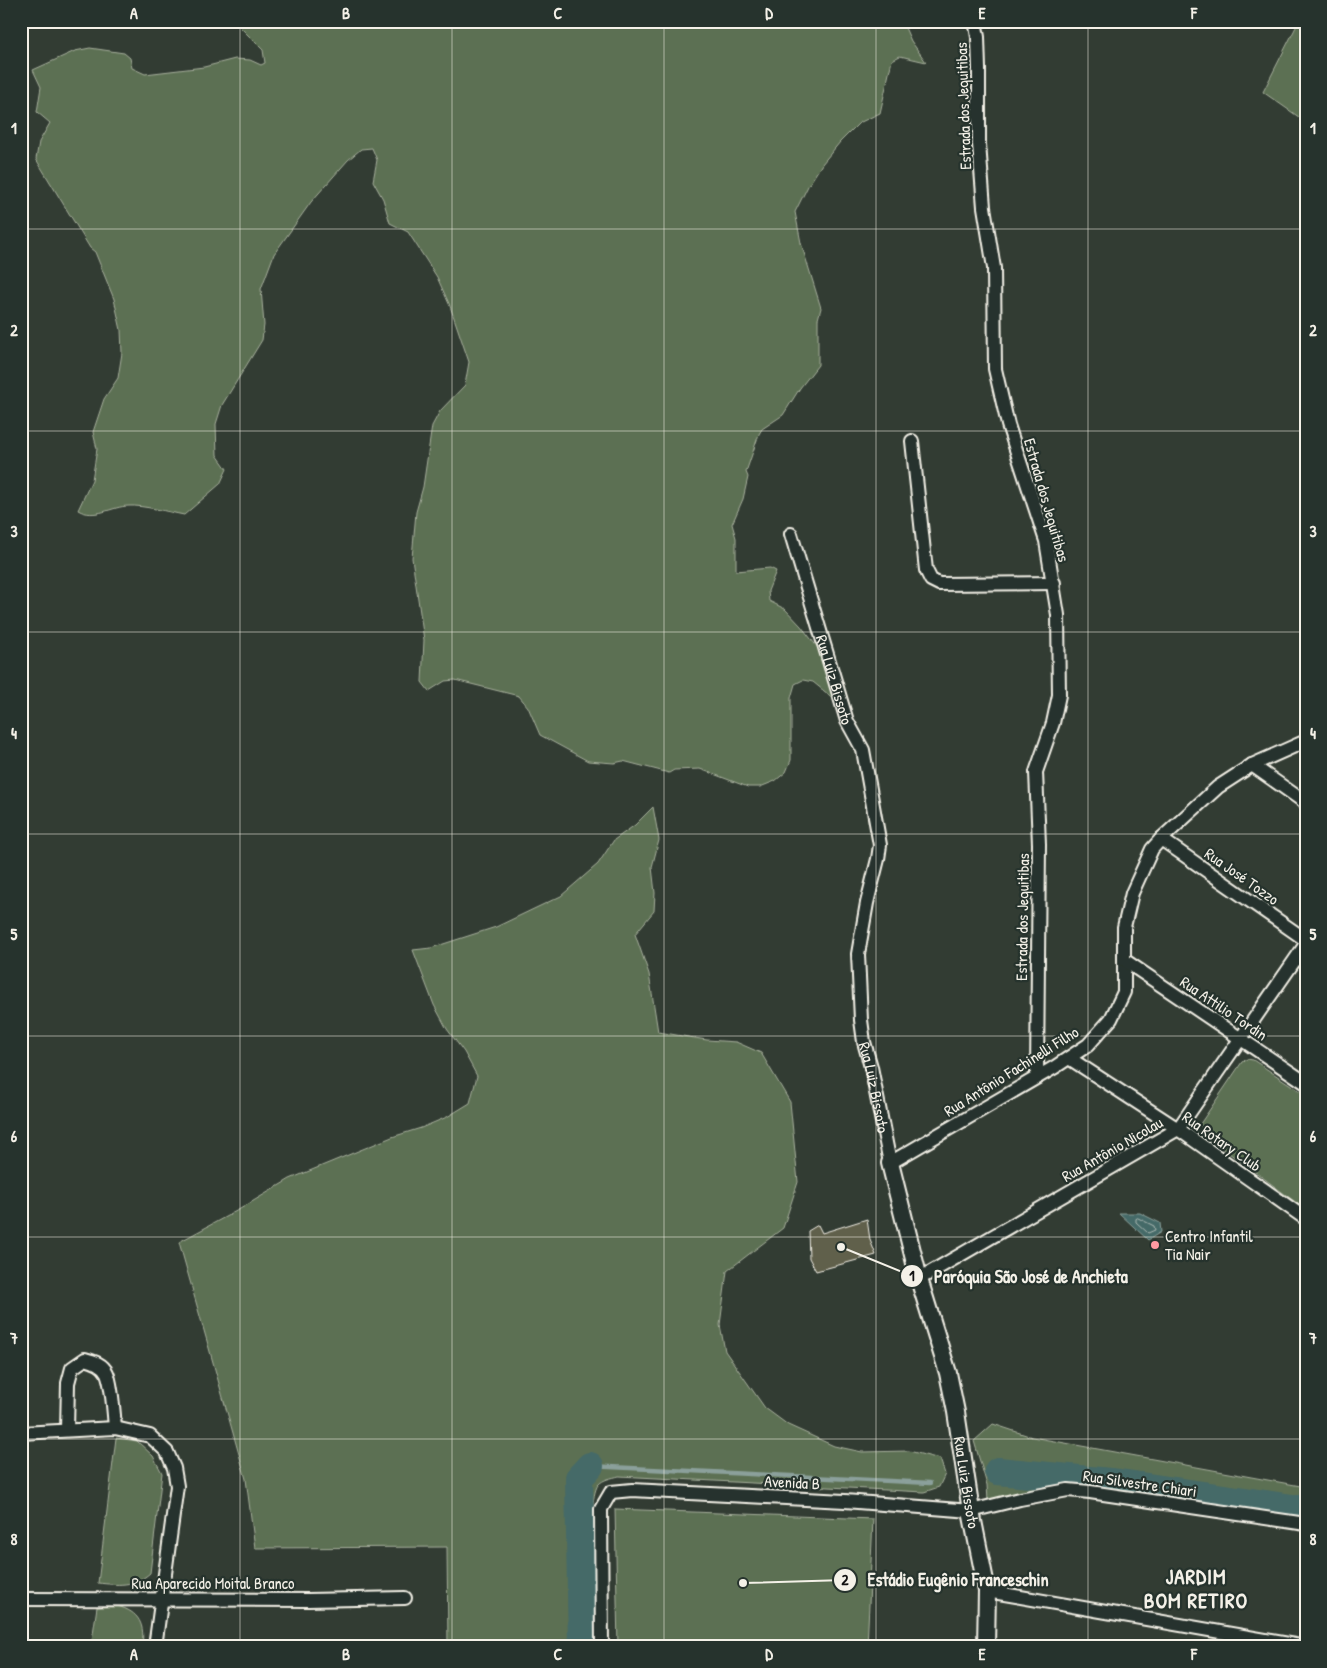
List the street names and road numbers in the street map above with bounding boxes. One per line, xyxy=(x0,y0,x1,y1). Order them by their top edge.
street label: Estrada dos Jequitibas xyxy=(950,42,976,170)
street label: Estrada dos Jequitibas xyxy=(1019,436,1075,564)
street label: Rua Luiz Bissoto xyxy=(811,632,859,728)
street label: Rua José Tozzo xyxy=(1200,842,1284,910)
street label: Estrada dos Jequitibas xyxy=(1010,853,1034,981)
street label: Rua Attilio Tordin xyxy=(1176,971,1272,1045)
street label: Rua Antônio Fachinelli Filho xyxy=(939,1020,1083,1121)
street label: Rua Luiz Bissoto xyxy=(853,1039,895,1135)
street label: Rua Rotary Club xyxy=(1178,1106,1266,1176)
street label: Rua Antônio Nicolau xyxy=(1057,1111,1167,1187)
street label: Rua Luiz Bissoto xyxy=(949,1435,985,1531)
street label: Rua Silvestre Chiari xyxy=(1082,1464,1198,1502)
street label: Avenida B xyxy=(764,1470,820,1494)
street label: Rua Aparecido Moital Branco xyxy=(132,1572,295,1594)

